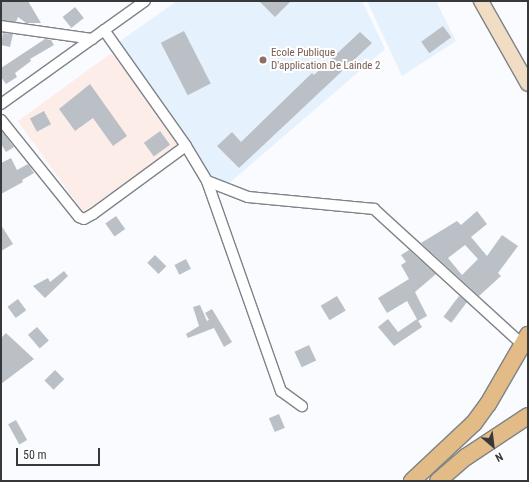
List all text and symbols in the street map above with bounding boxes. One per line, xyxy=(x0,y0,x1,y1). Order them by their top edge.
place label: Ecole Publique D'application De Lainde 2 xyxy=(271,47,380,73)
marker: Ecole Publique D'application De Lainde 2 xyxy=(258,55,268,65)
north arrow xyxy=(473,426,513,466)
scale bar xyxy=(18,440,102,466)
text: 50 m xyxy=(23,448,47,462)
text: N xyxy=(493,450,505,464)

